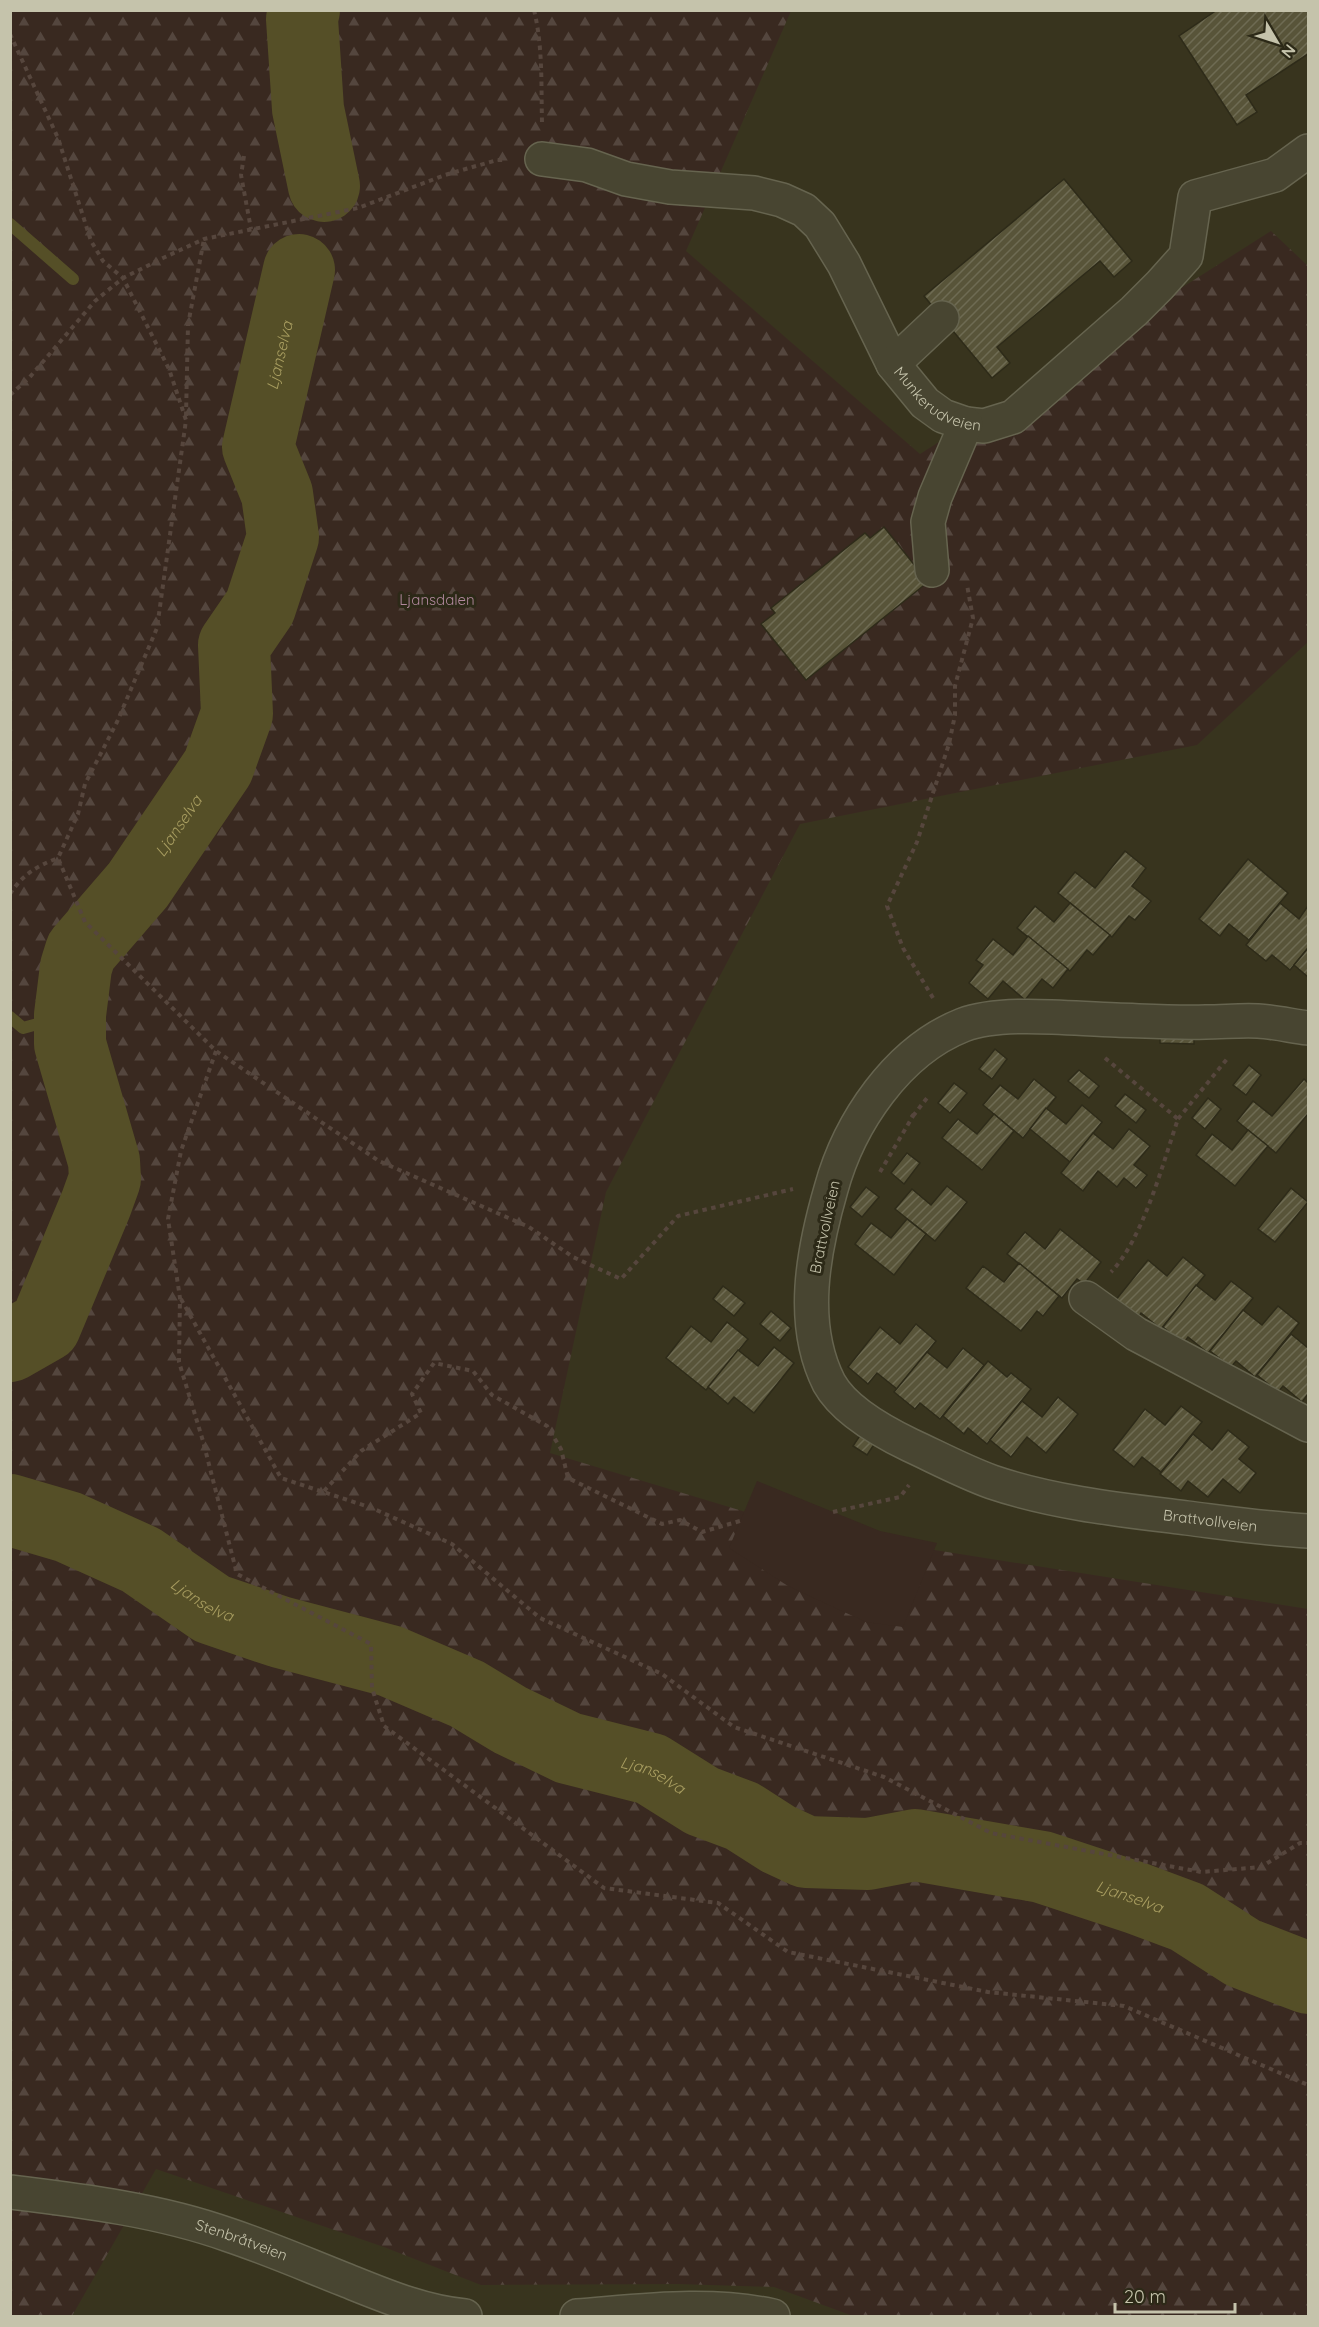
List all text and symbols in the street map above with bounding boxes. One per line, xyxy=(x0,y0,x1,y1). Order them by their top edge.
north arrow xyxy=(1247,12,1307,72)
text: N xyxy=(1277,41,1300,62)
water label: Ljanselva xyxy=(262,318,297,392)
street label: Munkerudveien xyxy=(890,362,982,435)
park label: Ljansdalen xyxy=(399,590,475,609)
water label: Ljanselva xyxy=(150,790,207,860)
street label: Brattvollveien xyxy=(805,1179,844,1275)
street label: Brattvollveien xyxy=(1162,1505,1258,1536)
water label: Ljanselva xyxy=(167,1574,237,1626)
water label: Ljanselva xyxy=(618,1752,690,1799)
water label: Ljanselva xyxy=(1093,1875,1167,1918)
street label: Stenbråtveien xyxy=(193,2215,290,2265)
scale bar xyxy=(1115,2276,1235,2314)
text: 20 m xyxy=(1124,2285,1166,2308)

